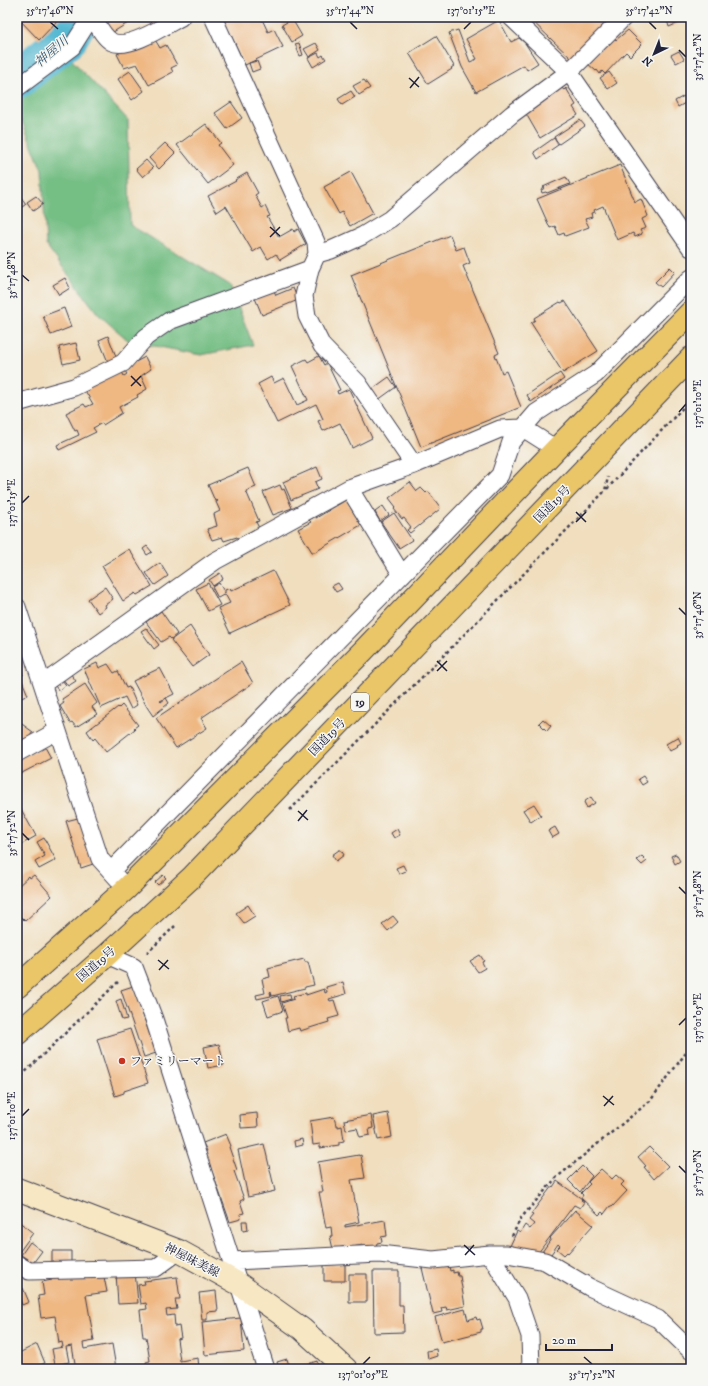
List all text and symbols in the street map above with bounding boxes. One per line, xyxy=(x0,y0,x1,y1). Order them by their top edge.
text: 35°17'46"N xyxy=(26,5,74,17)
text: 35°17'44"N xyxy=(326,5,374,17)
text: 137°01'15"E xyxy=(447,5,495,17)
text: 35°17'42"N xyxy=(625,5,673,17)
water label: 神屋川 xyxy=(32,32,73,71)
text: 35°17'42"N xyxy=(692,33,704,81)
north arrow xyxy=(634,34,674,74)
text: N xyxy=(640,52,656,69)
text: 35°17'48"N xyxy=(6,251,18,299)
text: 137°01'10"E xyxy=(692,380,704,428)
text: 137°01'15"E xyxy=(6,479,18,527)
street label: 国道19号 xyxy=(531,482,574,526)
text: 35°17'46"N xyxy=(692,591,704,639)
road number: 19 xyxy=(351,693,369,711)
street label: 国道19号 xyxy=(306,715,349,759)
text: 35°17'52"N xyxy=(6,810,18,856)
text: 35°17'48"N xyxy=(692,870,704,918)
street label: 国道19号 xyxy=(74,944,119,985)
text: 137°01'05"E xyxy=(692,993,704,1043)
place label: ファミリーマート xyxy=(130,1054,226,1069)
marker: ファミリーマート xyxy=(117,1056,127,1066)
text: 137°01'10"E xyxy=(6,1092,18,1140)
text: 35°17'50"N xyxy=(692,1150,704,1196)
street label: 神屋味美線 xyxy=(162,1240,222,1281)
scale bar xyxy=(546,1326,612,1352)
text: 20 m xyxy=(552,1333,576,1348)
text: 137°01'05"E xyxy=(338,1369,388,1381)
text: 35°17'52"N xyxy=(569,1369,615,1381)

